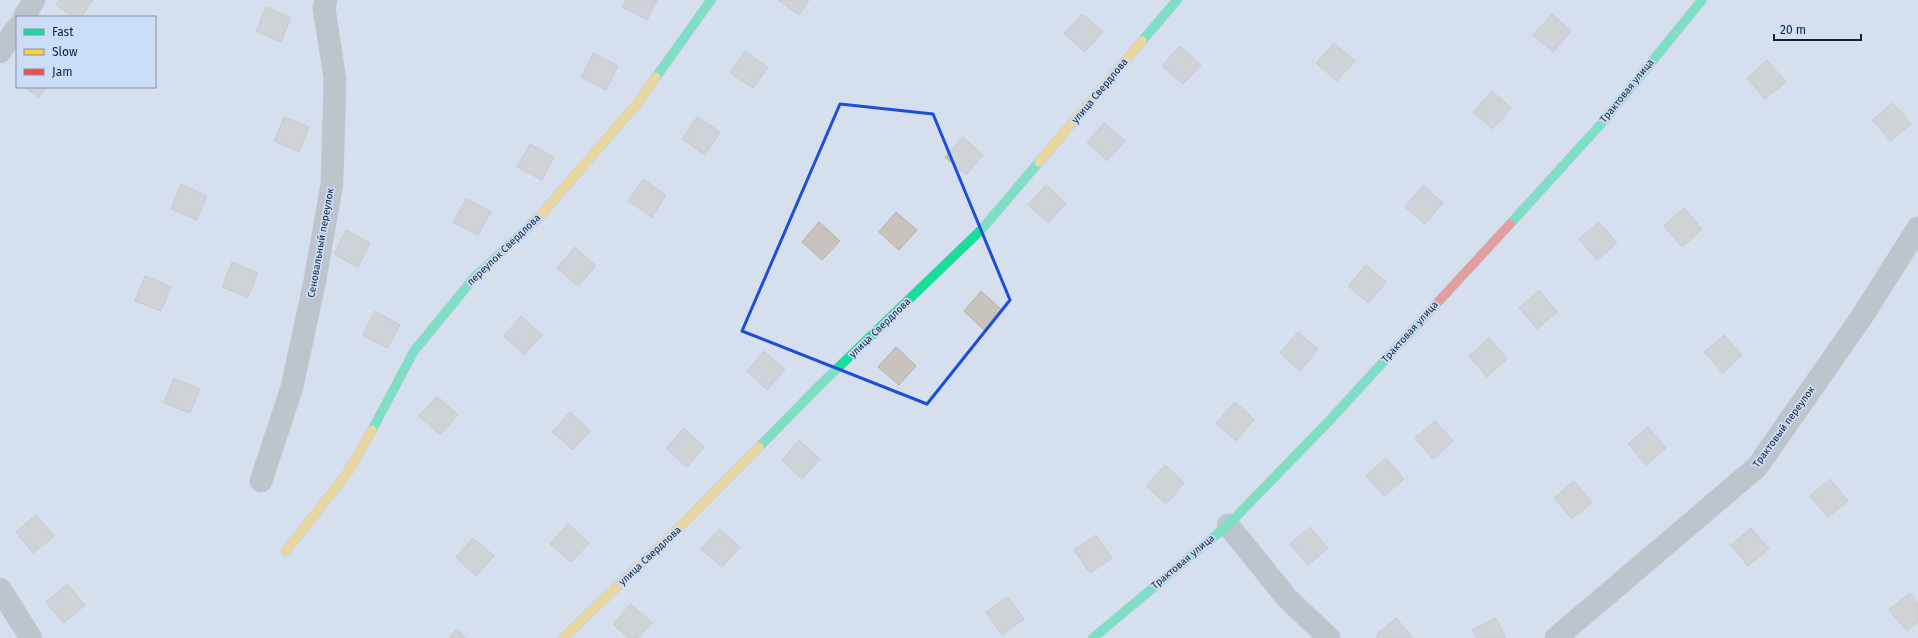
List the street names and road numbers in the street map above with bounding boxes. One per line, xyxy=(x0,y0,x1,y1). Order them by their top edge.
street label: улица Свердлова xyxy=(1069,56,1131,126)
street label: Трактовая улица xyxy=(1598,57,1656,125)
street label: Сеновальный переулок xyxy=(305,187,337,299)
street label: переулок Свердлова xyxy=(465,212,543,288)
street label: улица Свердлова xyxy=(847,296,913,360)
street label: Трактовая улица xyxy=(1379,299,1441,365)
street label: Трактовый переулок xyxy=(1750,383,1818,470)
street label: улица Свердлова xyxy=(616,524,684,588)
street label: Трактовая улица xyxy=(1149,532,1217,592)

